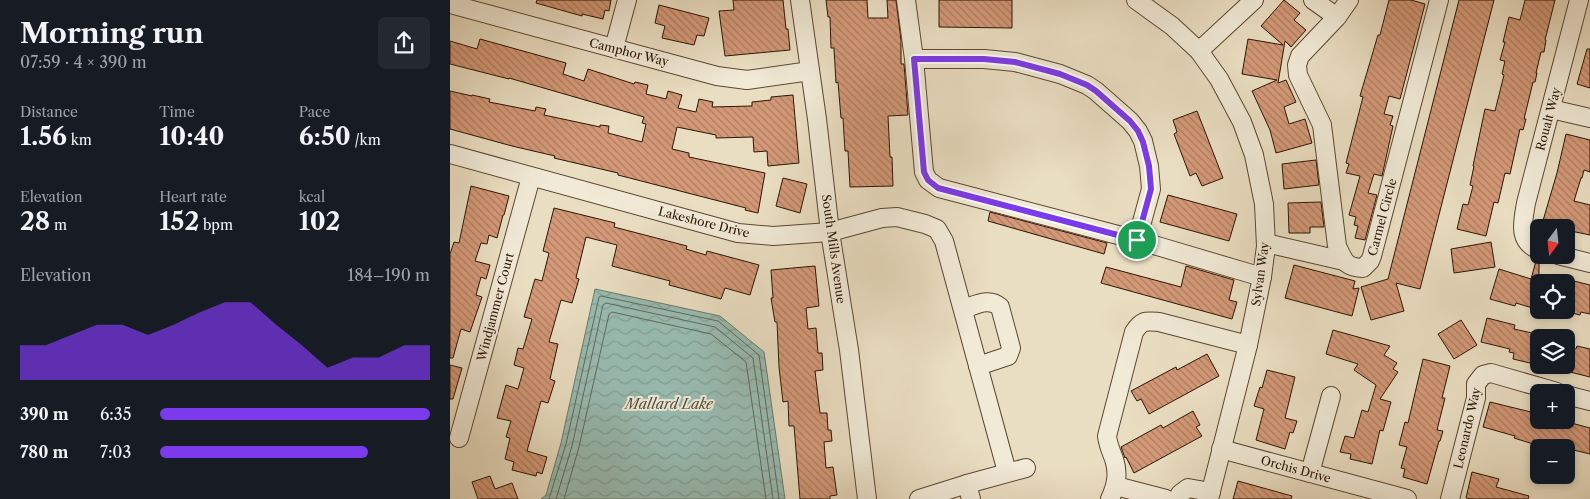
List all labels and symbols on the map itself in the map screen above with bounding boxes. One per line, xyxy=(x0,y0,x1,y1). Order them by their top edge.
street label: Camphor Way xyxy=(588,35,671,69)
street label: Roualt Way xyxy=(1532,85,1564,152)
street label: Carmel Circle xyxy=(1364,176,1400,257)
street label: South Mills Avenue xyxy=(819,193,849,305)
street label: Lakeshore Drive xyxy=(657,203,751,241)
pin xyxy=(1116,219,1158,261)
north arrow xyxy=(1530,219,1575,264)
street label: Sylvan Way xyxy=(1248,241,1272,307)
street label: Windjammer Court xyxy=(473,250,517,364)
street label: Leonardo Way xyxy=(1450,386,1484,470)
water label: Mallard Lake xyxy=(623,395,714,413)
street label: Orchis Drive xyxy=(1259,452,1333,486)

